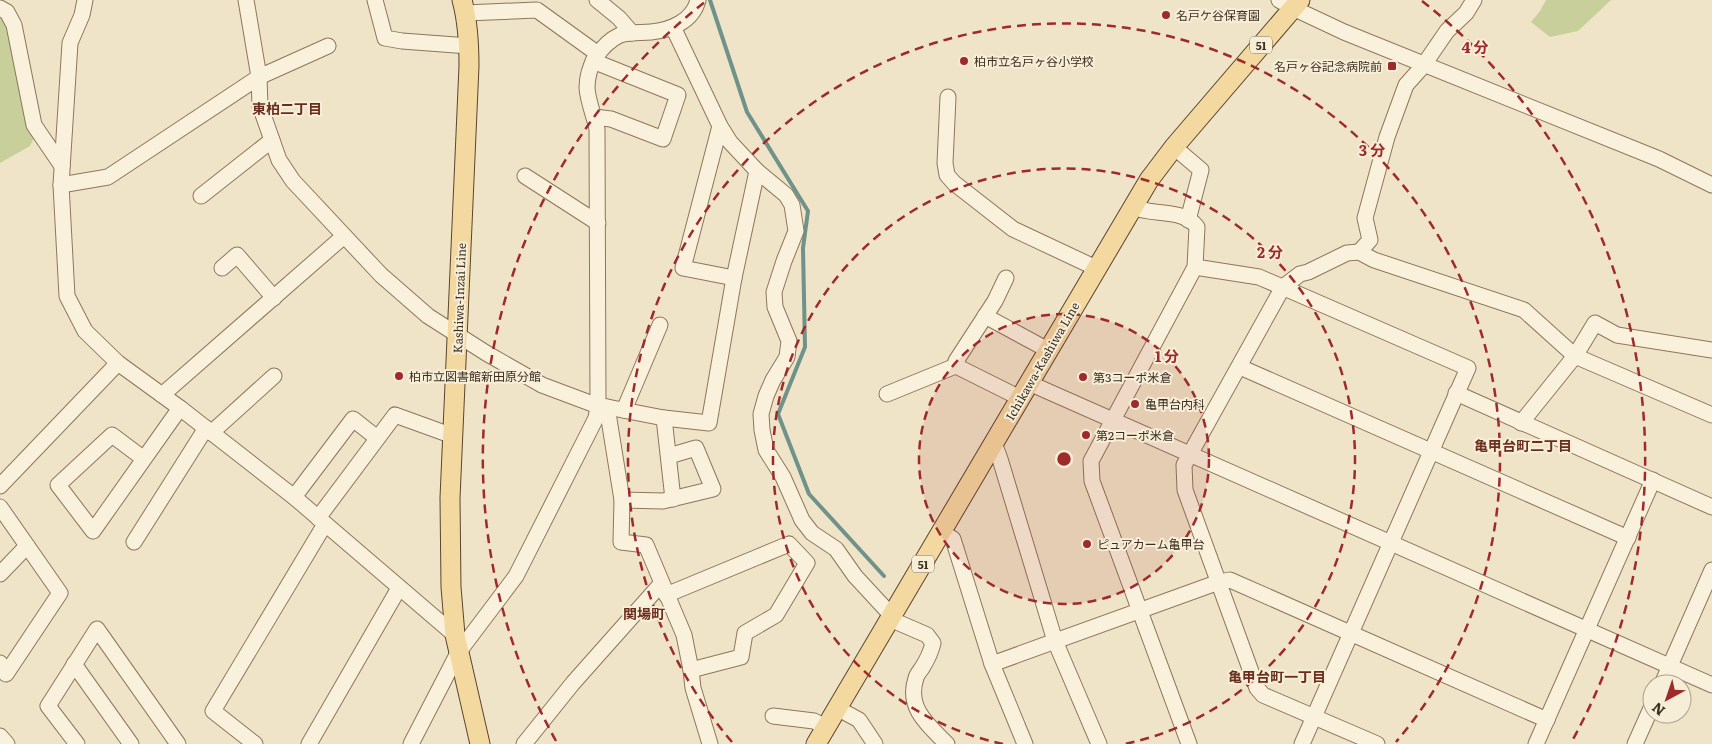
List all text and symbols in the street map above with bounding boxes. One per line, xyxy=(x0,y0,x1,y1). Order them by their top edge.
place label: 名戸ケ谷保育園 xyxy=(1176,6,1260,24)
marker: 名戸ケ谷保育園 xyxy=(1160,9,1172,21)
text: 4 分 xyxy=(1461,35,1489,58)
road number: 51 xyxy=(1250,36,1272,54)
place label: 柏市立名戸ヶ谷小学校 xyxy=(974,52,1094,70)
marker: 柏市立名戸ヶ谷小学校 xyxy=(958,55,970,67)
place label: 名戸ヶ谷記念病院前 xyxy=(1274,57,1382,75)
marker: 名戸ヶ谷記念病院前 xyxy=(1386,60,1398,72)
district label: 東柏二丁目 xyxy=(252,98,322,118)
text: 3 分 xyxy=(1359,138,1385,161)
text: 2 分 xyxy=(1257,240,1283,263)
street label: Kashiwa-Inzai Line xyxy=(448,242,470,354)
street label: Ichikawa-Kashiwa Line xyxy=(1001,298,1083,424)
text: 1 分 xyxy=(1155,344,1179,367)
place label: 柏市立図書館新田原分館 xyxy=(409,367,541,385)
place label: 第3コーポ米倉 xyxy=(1093,368,1172,386)
marker: 柏市立図書館新田原分館 xyxy=(393,370,405,382)
marker: 第3コーポ米倉 xyxy=(1077,371,1089,383)
place label: 亀甲台内科 xyxy=(1145,395,1205,413)
marker: 亀甲台内科 xyxy=(1129,398,1141,410)
place label: 第2コーポ米倉 xyxy=(1096,426,1174,444)
marker: 第2コーポ米倉 xyxy=(1080,429,1092,441)
district label: 亀甲台町二丁目 xyxy=(1474,435,1572,455)
centre of rings xyxy=(1055,450,1073,468)
place label: ピュアカーム亀甲台 xyxy=(1097,535,1204,553)
marker: ピュアカーム亀甲台 xyxy=(1081,538,1093,550)
road number: 51 xyxy=(912,556,934,572)
district label: 関場町 xyxy=(623,603,665,623)
district label: 亀甲台町一丁目 xyxy=(1228,666,1326,686)
north arrow xyxy=(1642,674,1692,724)
text: N xyxy=(1647,698,1669,721)

